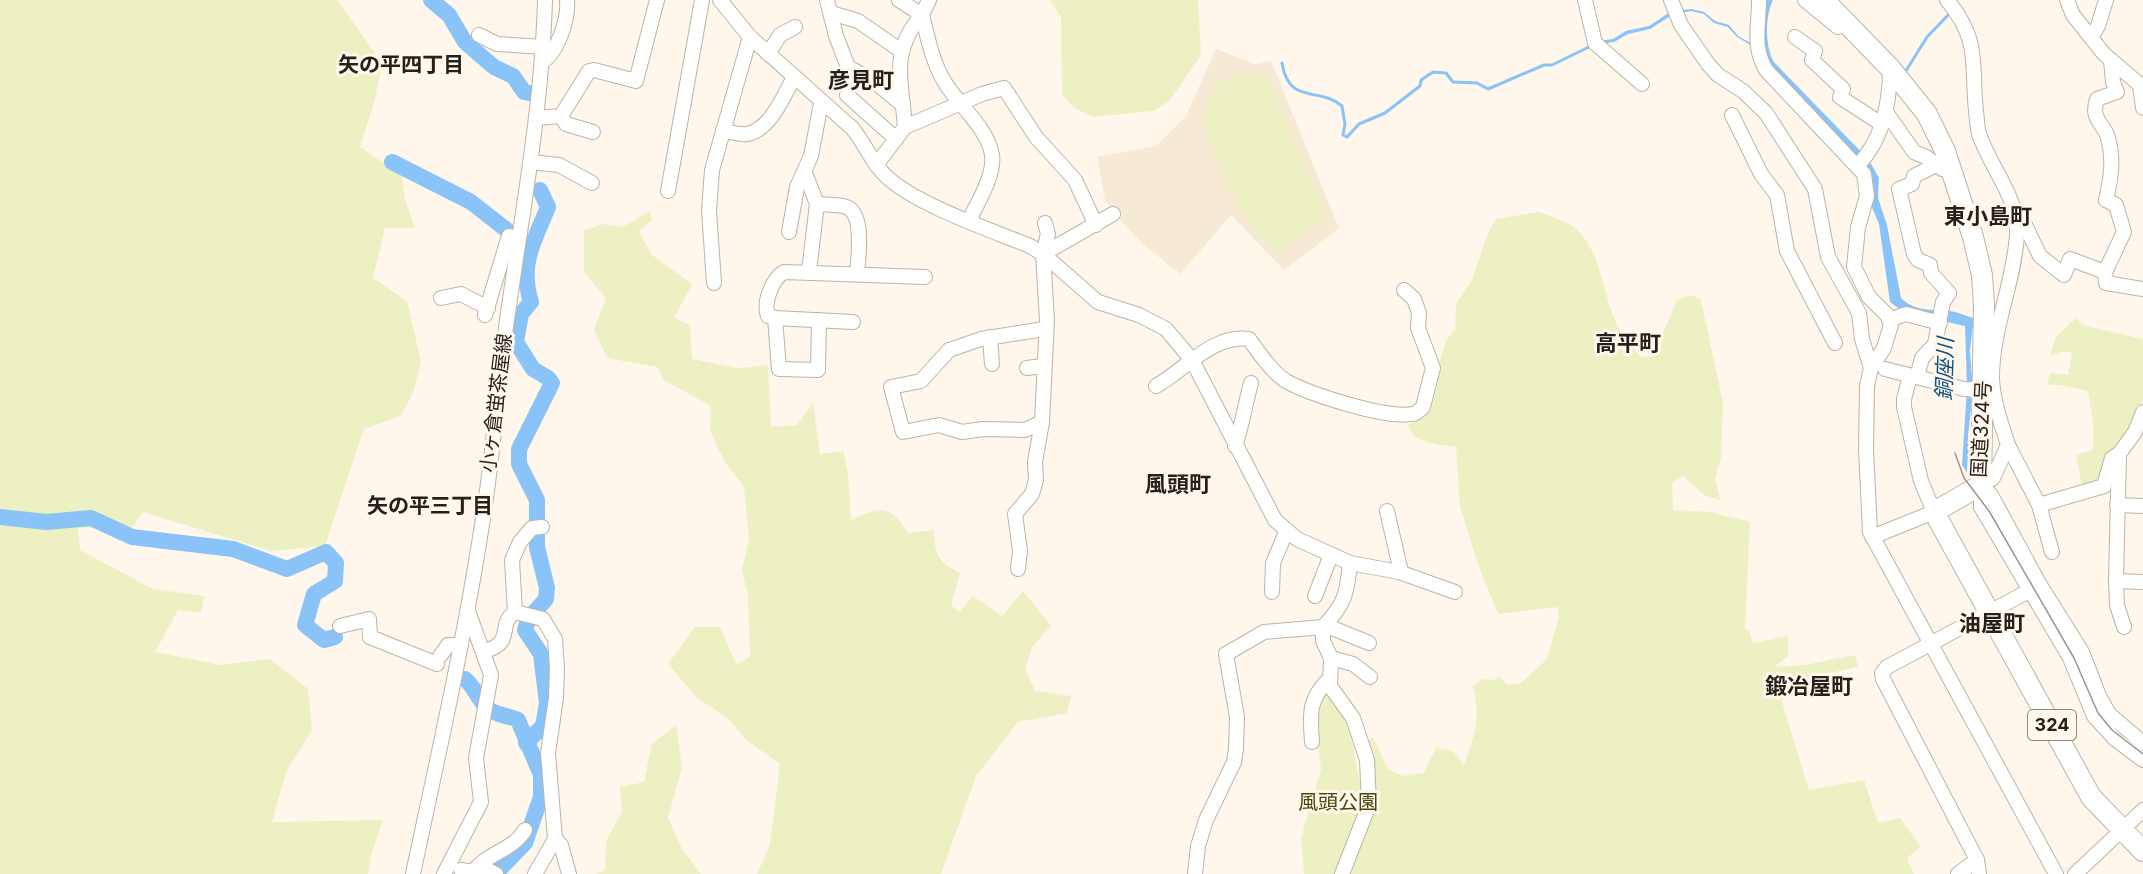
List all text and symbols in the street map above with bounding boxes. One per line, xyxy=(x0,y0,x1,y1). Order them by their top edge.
district label: 矢の平四丁目 xyxy=(338,52,464,77)
district label: 彦見町 xyxy=(828,67,894,93)
district label: 東小島町 xyxy=(1944,203,2032,229)
district label: 高平町 xyxy=(1595,330,1661,356)
street label: 小ヶ倉蛍茶屋線 xyxy=(476,332,516,474)
water label: 銅座川 xyxy=(1931,335,1958,401)
street label: 国道324号 xyxy=(1966,380,1996,478)
district label: 風頭町 xyxy=(1145,471,1211,497)
district label: 矢の平三丁目 xyxy=(367,493,493,518)
district label: 油屋町 xyxy=(1959,610,2025,636)
district label: 鍛冶屋町 xyxy=(1765,673,1853,699)
road number: 324 xyxy=(2028,710,2076,740)
park label: 風頭公園 xyxy=(1298,790,1378,814)

